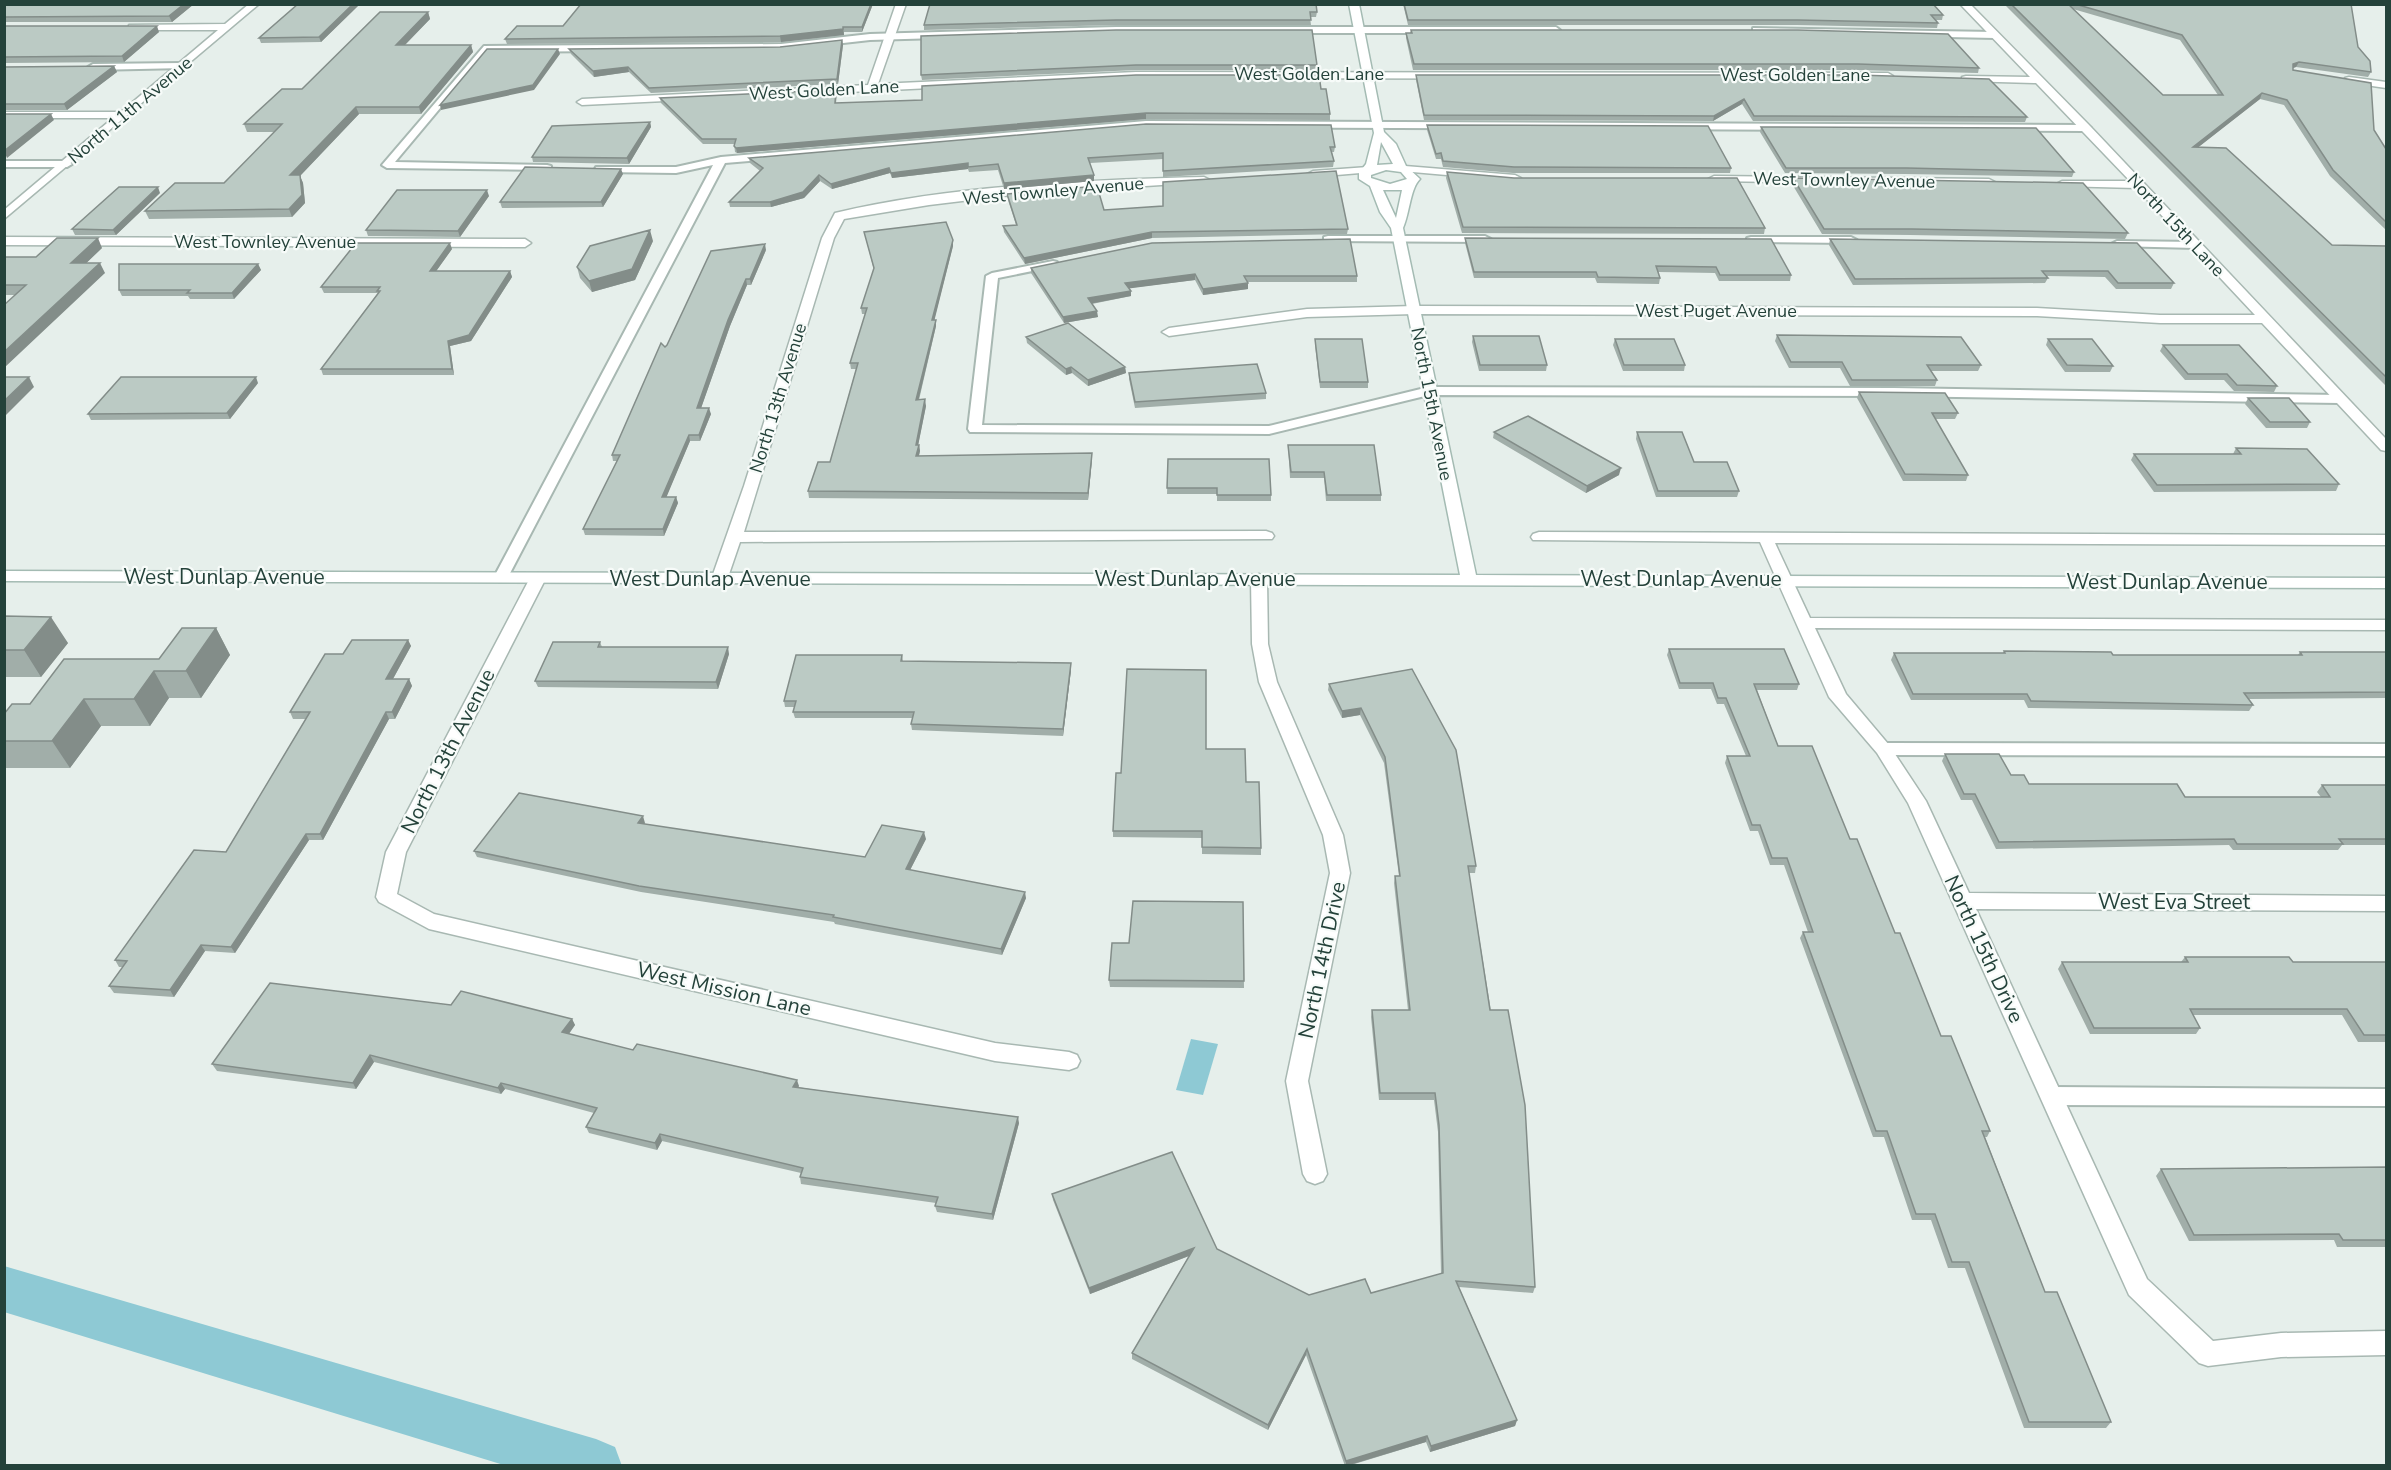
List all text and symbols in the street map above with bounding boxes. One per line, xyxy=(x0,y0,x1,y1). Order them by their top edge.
street label: North 11th Avenue xyxy=(63,51,197,169)
street label: West Golden Lane xyxy=(1234,62,1384,86)
street label: West Golden Lane xyxy=(1720,63,1870,87)
street label: West Golden Lane xyxy=(748,74,900,106)
street label: West Townley Avenue xyxy=(1753,166,1935,194)
street label: North 15th Lane xyxy=(2122,168,2230,282)
street label: West Townley Avenue xyxy=(961,171,1145,211)
street label: West Townley Avenue xyxy=(174,230,356,254)
street label: West Puget Avenue xyxy=(1635,299,1797,323)
street label: North 13th Avenue xyxy=(744,320,812,476)
street label: North 15th Avenue xyxy=(1405,325,1459,483)
street label: West Dunlap Avenue xyxy=(123,563,325,591)
street label: West Dunlap Avenue xyxy=(609,565,811,593)
street label: West Dunlap Avenue xyxy=(1094,565,1296,593)
street label: West Dunlap Avenue xyxy=(1580,565,1782,593)
street label: West Dunlap Avenue xyxy=(2066,568,2268,596)
street label: North 13th Avenue xyxy=(394,664,502,838)
street label: North 15th Drive xyxy=(1938,871,2030,1027)
street label: North 14th Drive xyxy=(1292,879,1352,1041)
street label: West Eva Street xyxy=(2098,888,2251,916)
street label: West Mission Lane xyxy=(634,955,814,1023)

